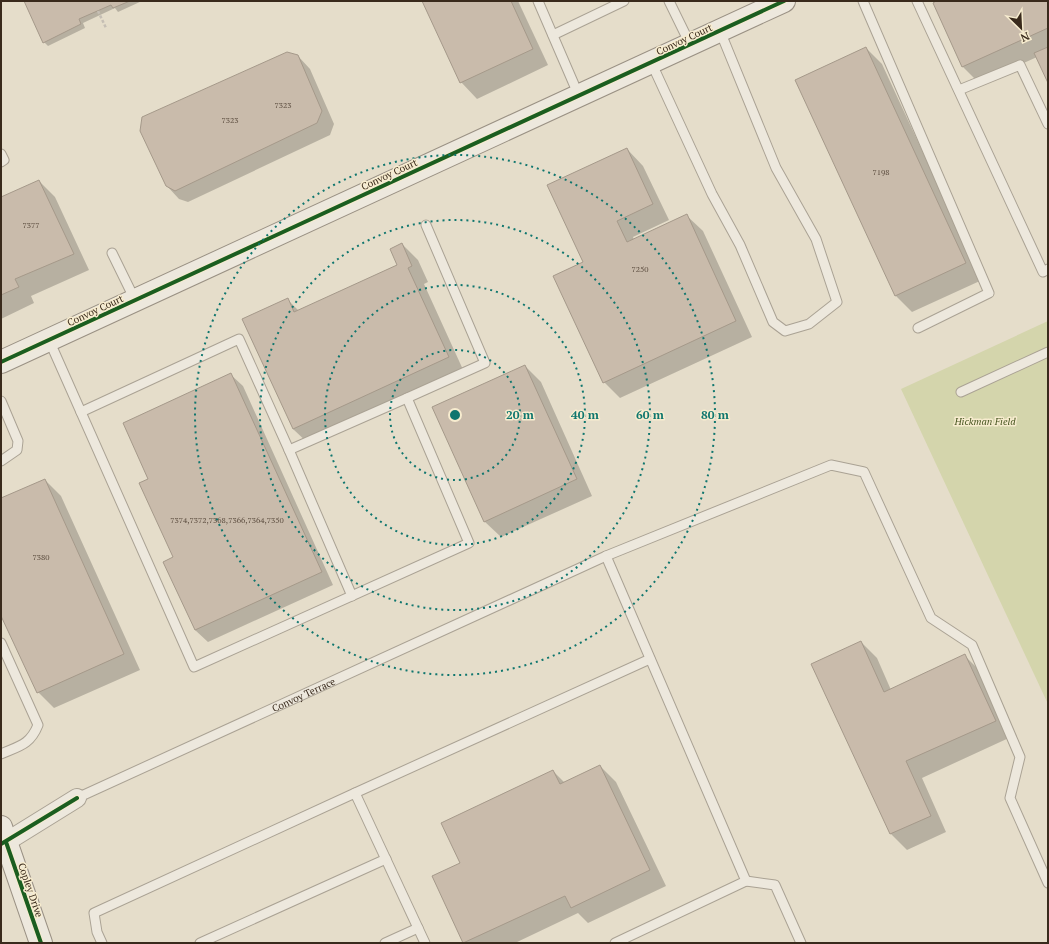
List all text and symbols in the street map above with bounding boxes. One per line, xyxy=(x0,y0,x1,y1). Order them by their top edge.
north arrow xyxy=(1001,8,1041,48)
street label: Convoy Court xyxy=(654,21,715,58)
text: N xyxy=(1018,29,1032,45)
house number: 7323 xyxy=(274,100,292,110)
house number: 7323 xyxy=(221,115,239,125)
street label: Convoy Court xyxy=(359,156,420,193)
house number: 7198 xyxy=(872,167,890,177)
house number: 7377 xyxy=(22,220,40,230)
house number: 7250 xyxy=(631,264,649,274)
street label: Convoy Court xyxy=(65,292,126,329)
text: 20 m xyxy=(506,407,534,422)
text: 40 m xyxy=(571,407,599,422)
text: 60 m xyxy=(636,407,664,422)
text: 80 m xyxy=(701,407,729,422)
centre of rings xyxy=(448,408,462,422)
park label: Hickman Field xyxy=(953,415,1016,428)
house number: 7374,7372,7368,7366,7364,7350 xyxy=(170,515,284,525)
house number: 7380 xyxy=(32,552,50,562)
street label: Convoy Terrace xyxy=(270,675,337,715)
street label: Copley Drive xyxy=(15,861,46,919)

